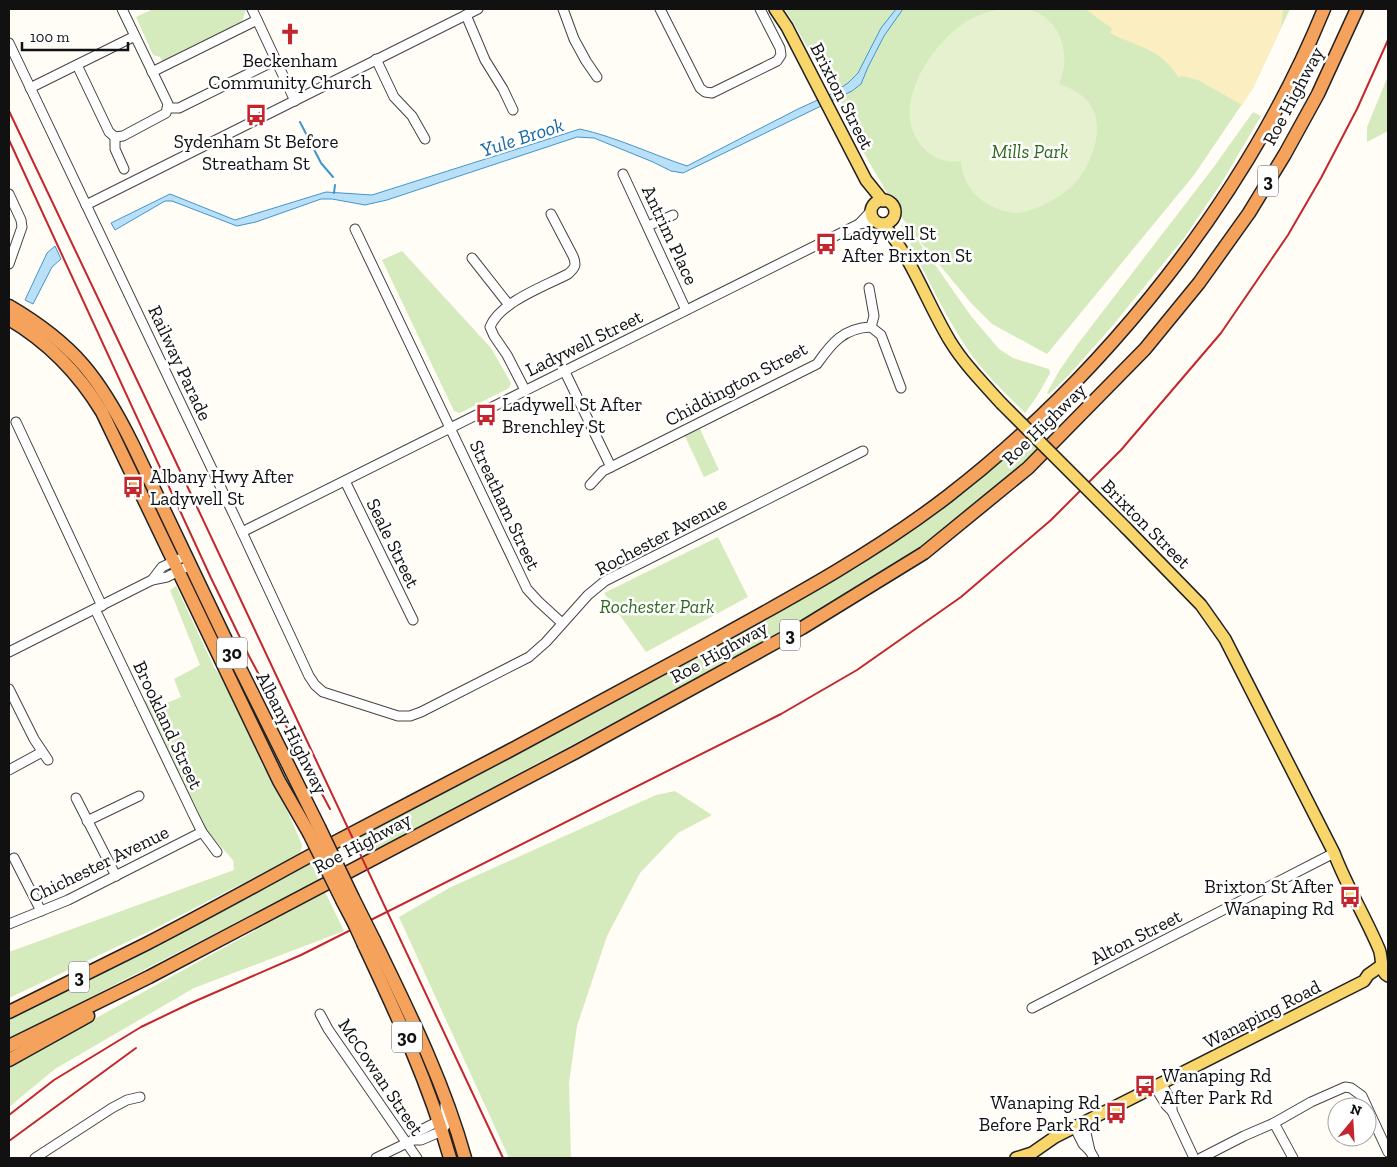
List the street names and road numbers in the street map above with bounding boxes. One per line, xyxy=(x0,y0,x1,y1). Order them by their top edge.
street label: Brixton Street xyxy=(805,39,879,153)
street label: Roe Highway xyxy=(1258,43,1329,149)
road number: 3 xyxy=(1258,166,1278,197)
street label: Antrim Place xyxy=(637,182,703,288)
street label: Railway Parade xyxy=(143,302,217,424)
street label: Ladywell Street xyxy=(522,305,646,381)
street label: Chiddington Street xyxy=(661,337,811,431)
street label: Roe Highway xyxy=(997,378,1091,470)
street label: Streatham Street xyxy=(465,436,545,574)
street label: Brixton Street xyxy=(1097,475,1195,573)
street label: Rochester Avenue xyxy=(591,492,731,580)
street label: Seale Street xyxy=(361,495,425,591)
street label: Roe Highway xyxy=(666,616,772,688)
road number: 3 xyxy=(780,620,800,650)
road number: 30 xyxy=(217,638,247,668)
street label: Brookland Street xyxy=(128,657,208,793)
street label: Albany Highway xyxy=(251,668,333,798)
street label: Roe Highway xyxy=(309,807,415,878)
street label: Chichester Avenue xyxy=(25,820,173,908)
street label: Alton Street xyxy=(1086,904,1186,970)
road number: 3 xyxy=(69,962,89,992)
street label: Wanaping Road xyxy=(1200,974,1325,1053)
street label: McCowan Street xyxy=(333,1014,429,1140)
road number: 30 xyxy=(392,1022,422,1052)

